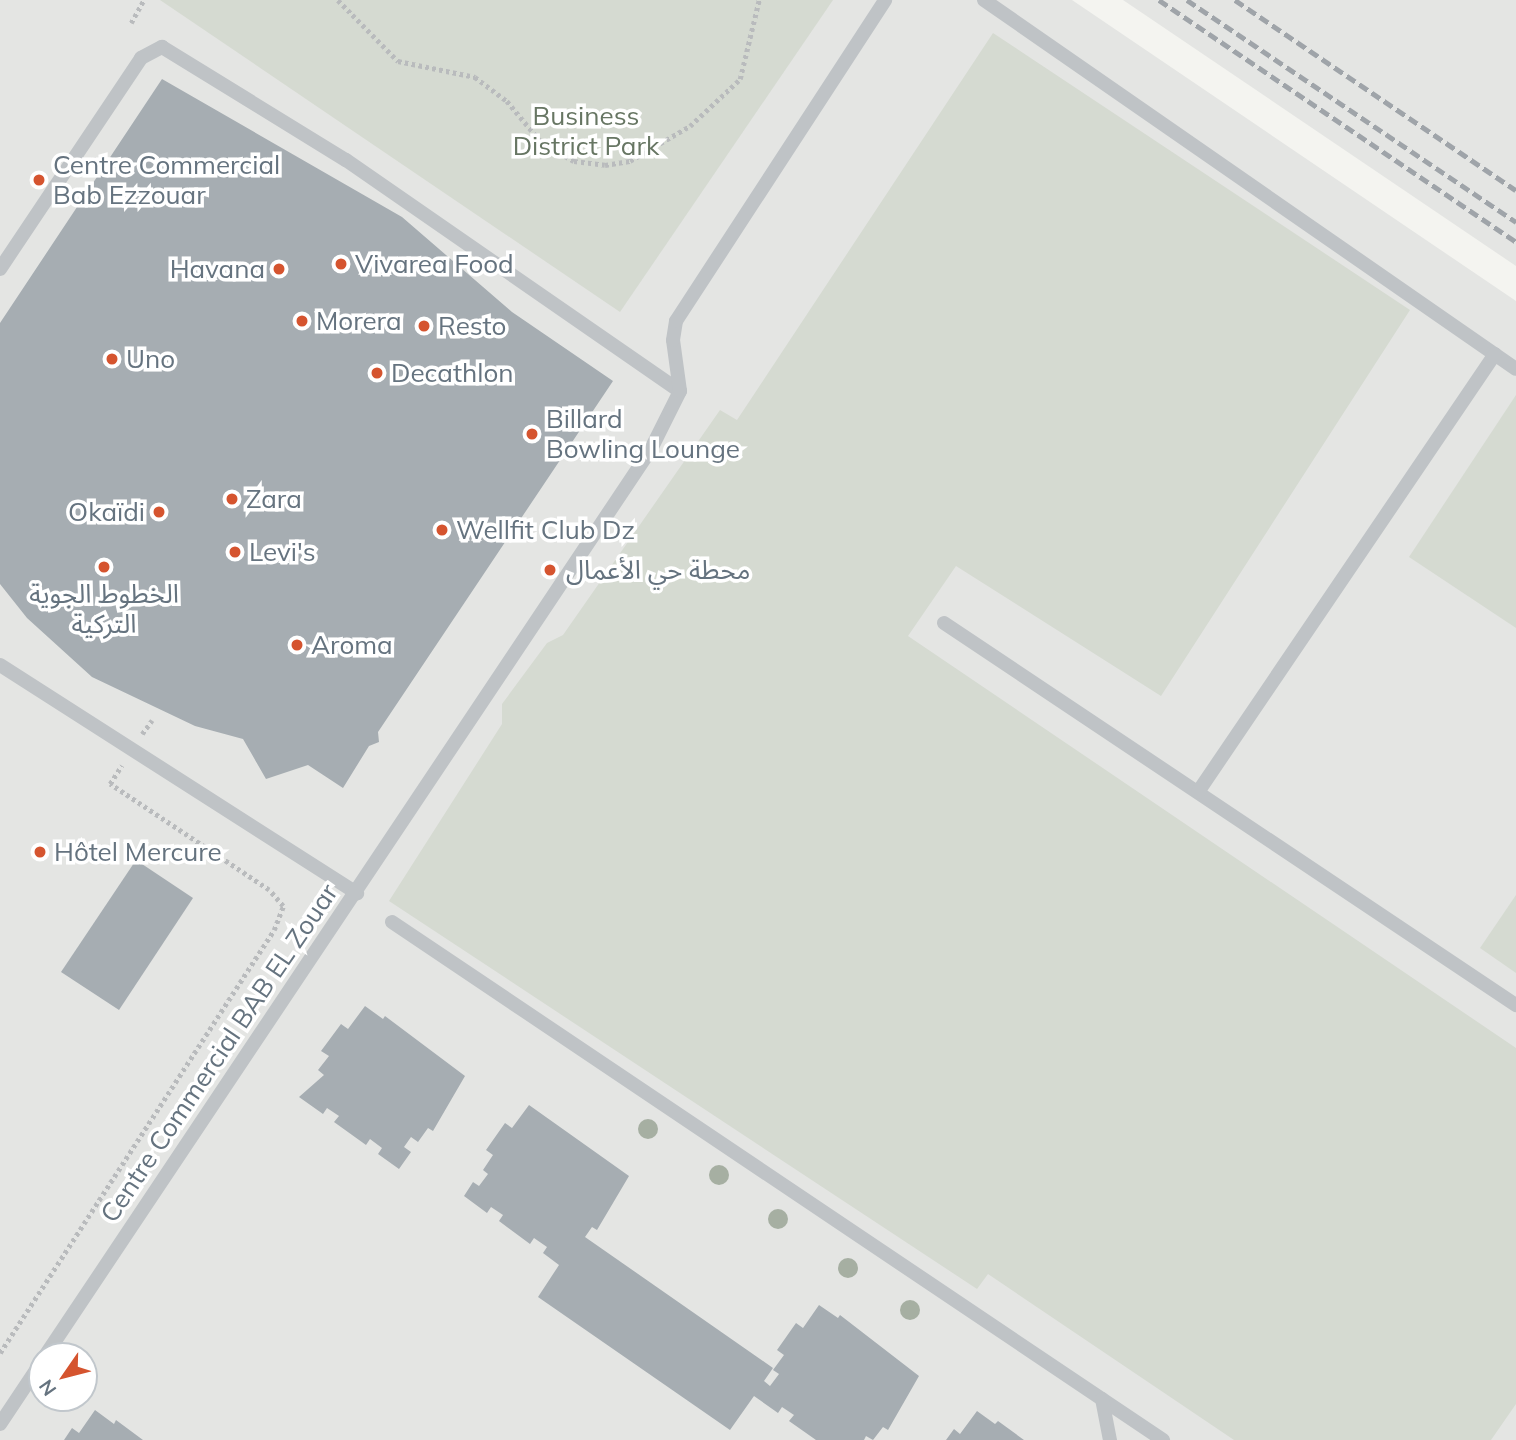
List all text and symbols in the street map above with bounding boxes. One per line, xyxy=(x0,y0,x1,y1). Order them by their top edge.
park label: Business District Park xyxy=(513,100,659,162)
place label: Centre Commercial Bab Ezzouar xyxy=(53,149,280,210)
marker: Centre Commercial Bab Ezzouar xyxy=(31,172,47,188)
place label: Vivarea Food xyxy=(355,248,514,280)
place label: Havana xyxy=(170,253,265,285)
marker: Vivarea Food xyxy=(333,256,349,272)
marker: Havana xyxy=(271,261,287,277)
place label: Morera xyxy=(316,305,401,337)
place label: Resto xyxy=(438,310,506,342)
marker: Morera xyxy=(294,313,310,329)
marker: Resto xyxy=(416,318,432,334)
place label: Uno xyxy=(126,343,175,375)
marker: Uno xyxy=(104,351,120,367)
place label: Decathlon xyxy=(391,357,514,389)
marker: Decathlon xyxy=(369,365,385,381)
place label: Billard Bowling Lounge xyxy=(546,403,740,464)
marker: Billard Bowling Lounge xyxy=(524,426,540,442)
place label: Zara xyxy=(246,483,302,515)
marker: Zara xyxy=(224,491,240,507)
place label: Okaïdi xyxy=(68,496,145,528)
marker: Okaïdi xyxy=(151,504,167,520)
place label: Wellfit Club Dz xyxy=(456,514,635,546)
marker: Wellfit Club Dz xyxy=(434,522,450,538)
place label: Levi's xyxy=(249,536,316,568)
marker: Levi's xyxy=(227,544,243,560)
place label: محطة حي الأعمال xyxy=(566,554,750,586)
marker: الخطوط الجوية التركية xyxy=(96,559,112,575)
marker: محطة حي الأعمال xyxy=(540,560,560,580)
place label: الخطوط الجوية التركية xyxy=(29,578,179,640)
place label: Aroma xyxy=(311,629,393,661)
marker: Aroma xyxy=(289,637,305,653)
place label: Hôtel Mercure xyxy=(54,836,222,868)
marker: Hôtel Mercure xyxy=(32,844,48,860)
street label: Centre Commercial BAB EL Zouar xyxy=(94,878,344,1228)
north arrow xyxy=(28,1342,98,1412)
text: N xyxy=(33,1375,61,1401)

